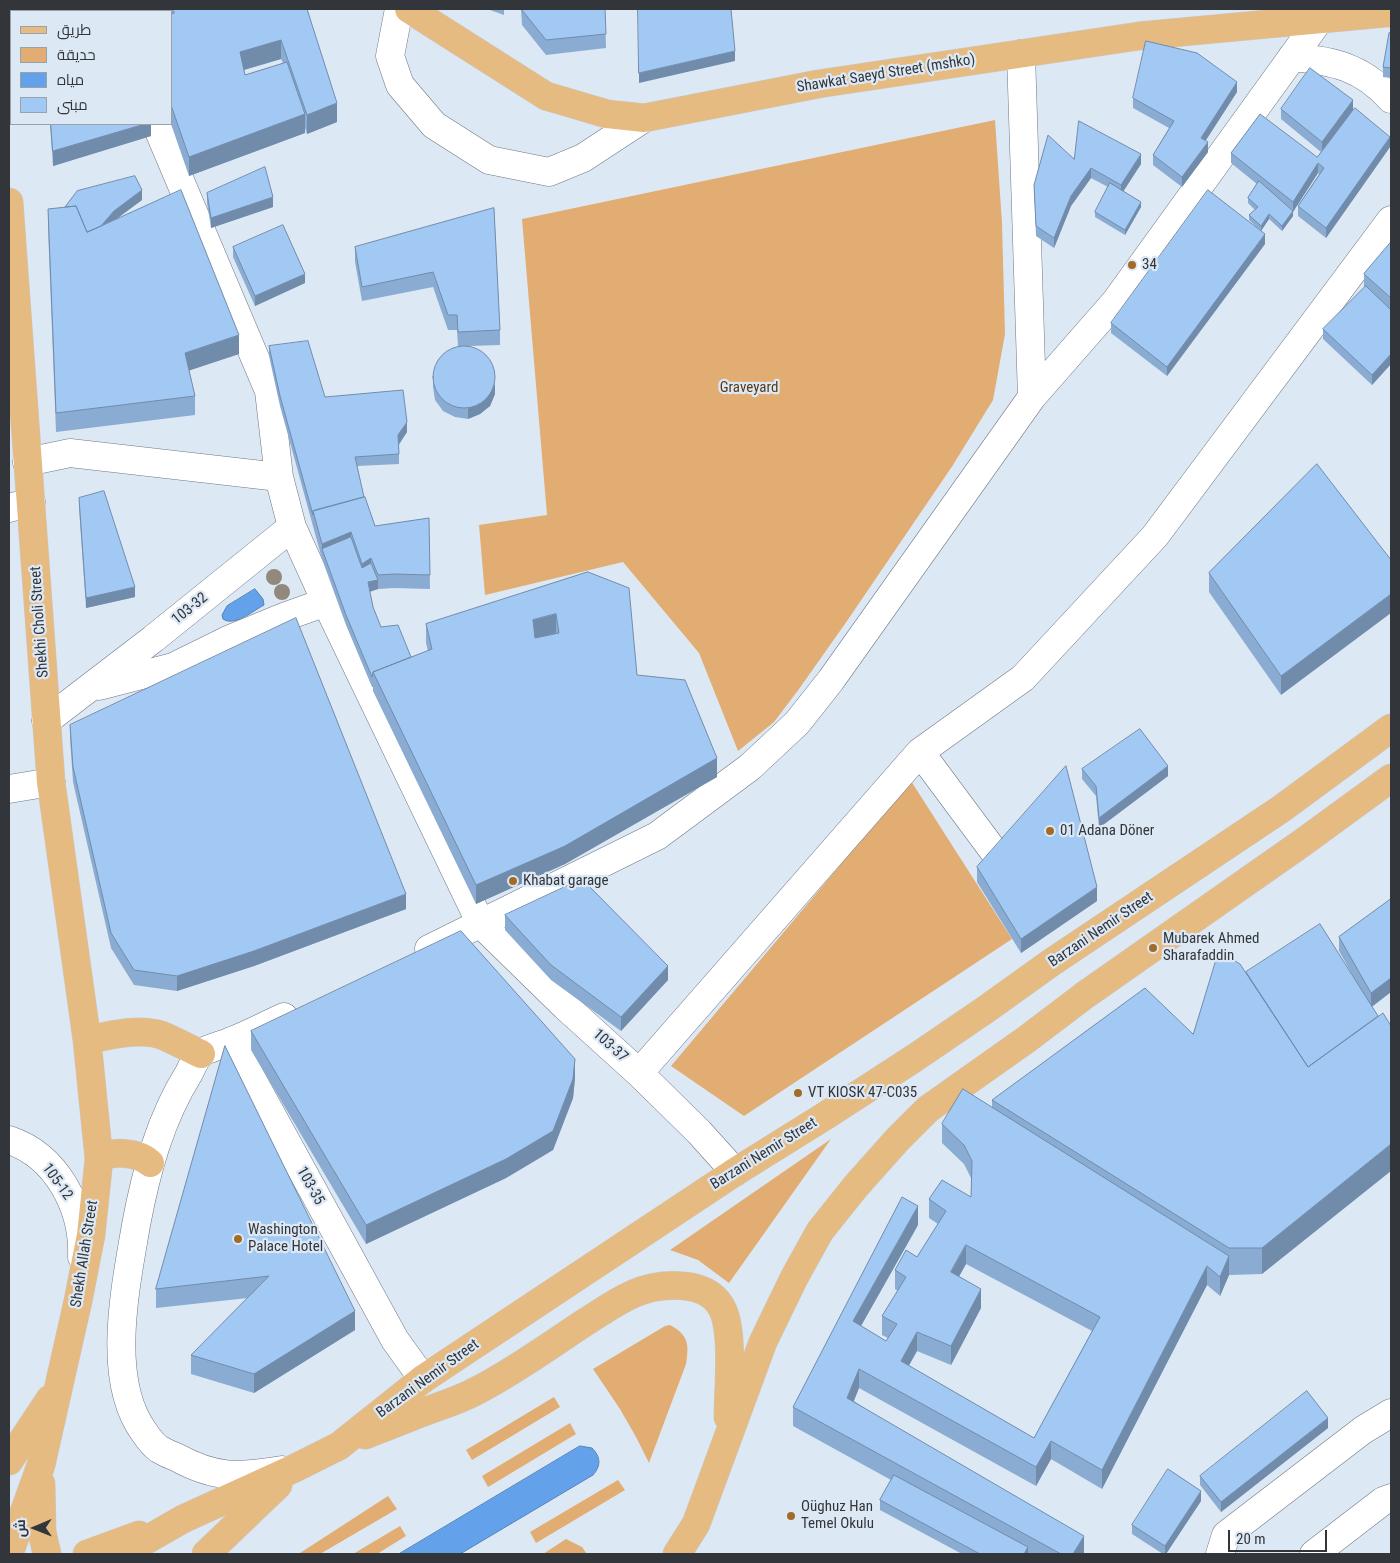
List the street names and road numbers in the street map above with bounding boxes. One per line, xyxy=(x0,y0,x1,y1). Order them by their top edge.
street label: Shawkat Saeyd Street (mshko) xyxy=(795,51,977,97)
street label: Shekhi Choli Street xyxy=(27,566,53,678)
street label: 103-32 xyxy=(169,589,211,629)
street label: Barzani Nemir Street xyxy=(1045,888,1157,972)
street label: 103-37 xyxy=(589,1026,631,1066)
street label: Barzani Nemir Street xyxy=(707,1114,821,1194)
street label: 105-12 xyxy=(38,1160,76,1204)
street label: 103-35 xyxy=(292,1164,328,1208)
street label: Shekh Allah Street xyxy=(68,1199,102,1309)
street label: Barzani Nemir Street xyxy=(373,1336,483,1422)

